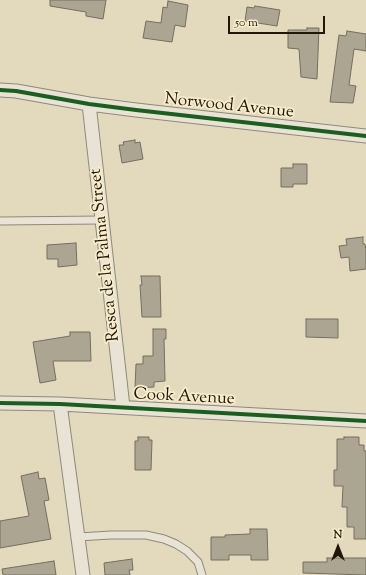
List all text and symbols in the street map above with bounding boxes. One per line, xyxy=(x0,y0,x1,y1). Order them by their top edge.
scale bar xyxy=(230,8,327,34)
text: 50 m xyxy=(235,14,258,32)
street label: Norwood Avenue xyxy=(163,90,295,124)
street label: Resca de la Palma Street xyxy=(87,167,125,343)
street label: Cook Avenue xyxy=(133,385,235,411)
north arrow xyxy=(318,527,358,567)
text: N xyxy=(334,527,342,543)

